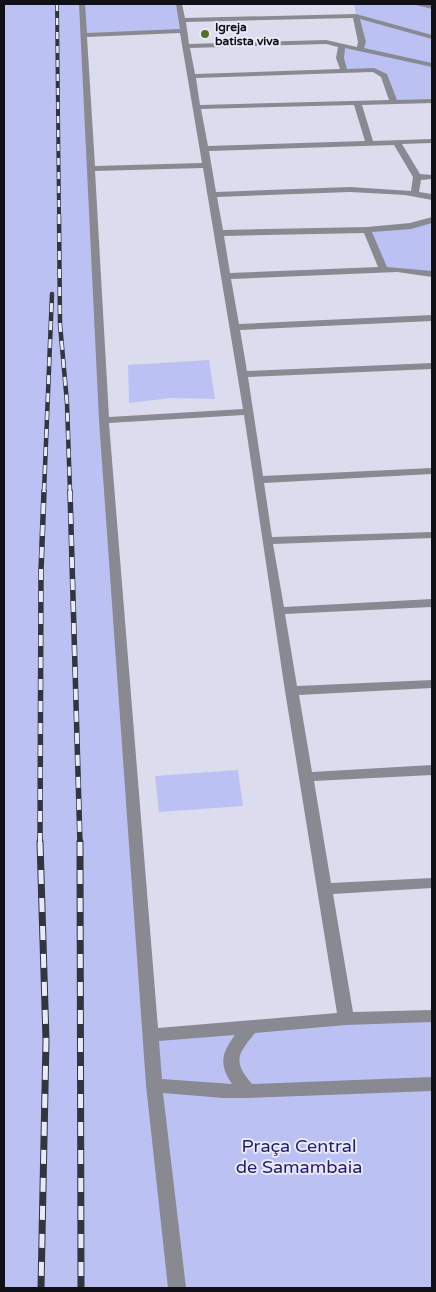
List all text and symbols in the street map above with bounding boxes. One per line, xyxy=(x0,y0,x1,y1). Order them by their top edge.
place label: Igreja batista viva xyxy=(215,20,280,48)
marker: Igreja batista viva xyxy=(199,28,211,40)
park label: Praça Central de Samambaia xyxy=(236,1135,362,1178)

